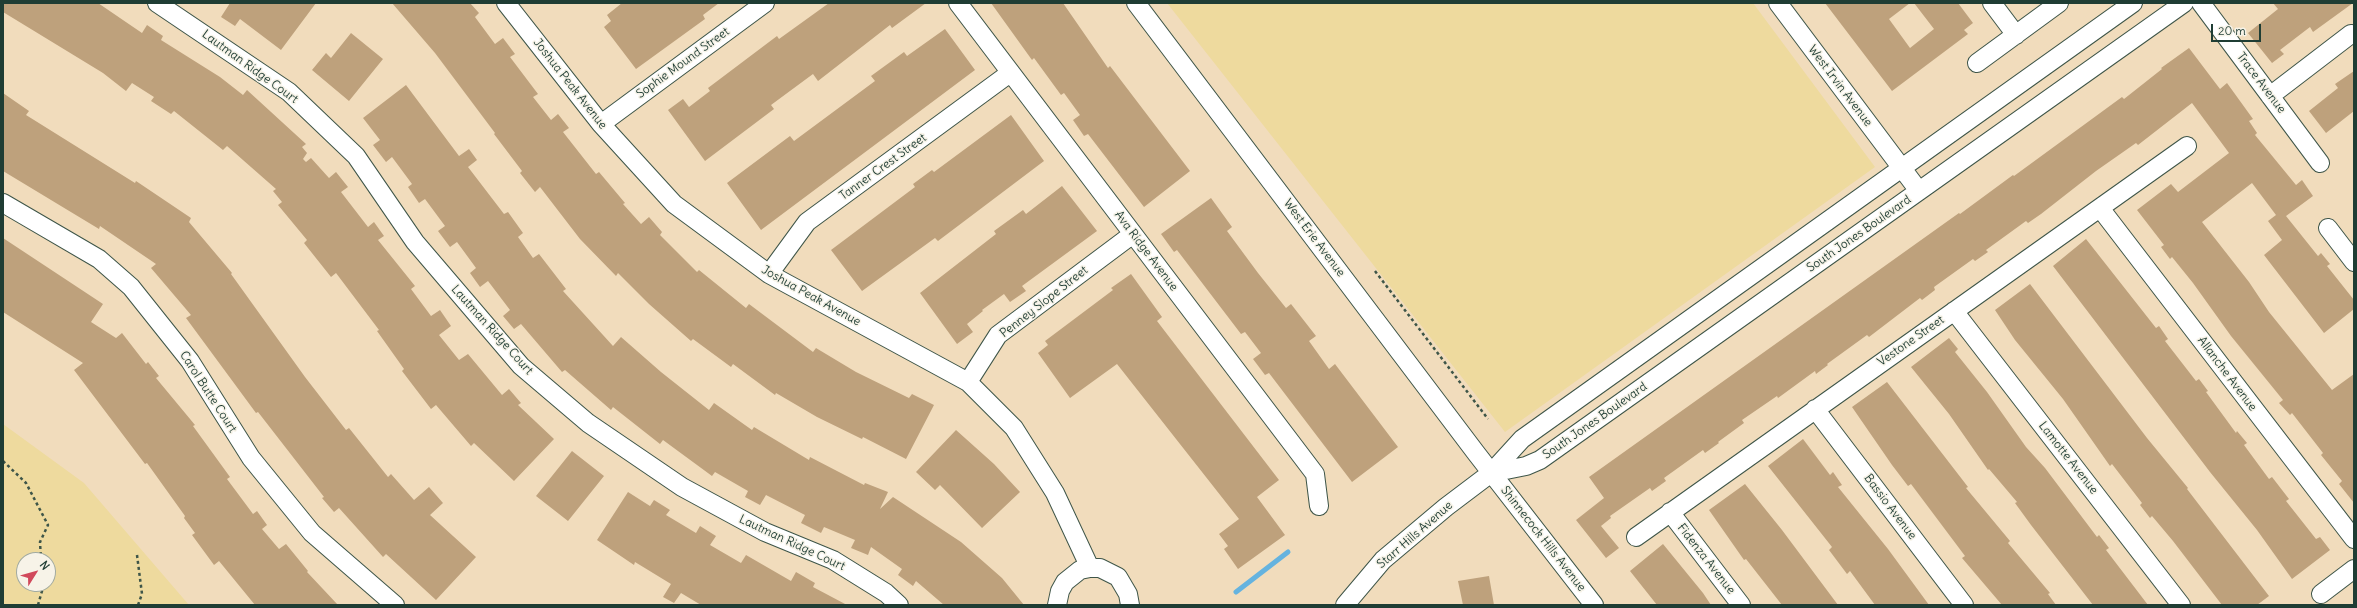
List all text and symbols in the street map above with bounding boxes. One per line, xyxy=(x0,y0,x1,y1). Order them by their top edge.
scale bar xyxy=(2213,16,2263,42)
text: 20 m xyxy=(2218,23,2246,38)
street label: Sophie Mound Street xyxy=(634,24,732,102)
street label: Lautman Ridge Court xyxy=(199,27,301,107)
street label: Joshua Peak Avenue xyxy=(530,36,610,132)
street label: West Irvin Avenue xyxy=(1805,43,1875,129)
street label: Trace Avenue xyxy=(2233,50,2289,116)
street label: Tanner Crest Street xyxy=(837,131,929,203)
street label: South Jones Boulevard xyxy=(1804,193,1914,275)
street label: West Erie Avenue xyxy=(1280,196,1348,280)
street label: Ava Ridge Avenue xyxy=(1111,208,1181,294)
street label: Joshua Peak Avenue xyxy=(759,263,863,329)
street label: Penney Slope Street xyxy=(997,263,1091,341)
street label: Lautman Ridge Court xyxy=(448,282,536,378)
street label: Vestone Street xyxy=(1875,313,1947,369)
street label: Allanche Avenue xyxy=(2194,334,2260,414)
street label: Carol Butte Court xyxy=(176,349,240,435)
street label: South Jones Boulevard xyxy=(1540,380,1650,462)
street label: Lamotte Avenue xyxy=(2035,419,2101,497)
street label: Bassio Avenue xyxy=(1861,471,1919,543)
street label: Shinnecock Hills Avenue xyxy=(1497,483,1589,595)
street label: Starr Hills Avenue xyxy=(1374,498,1456,572)
street label: Lautman Ridge Court xyxy=(737,512,847,574)
street label: Fidenza Avenue xyxy=(1674,521,1738,597)
north arrow xyxy=(16,552,56,592)
text: N xyxy=(37,558,53,573)

